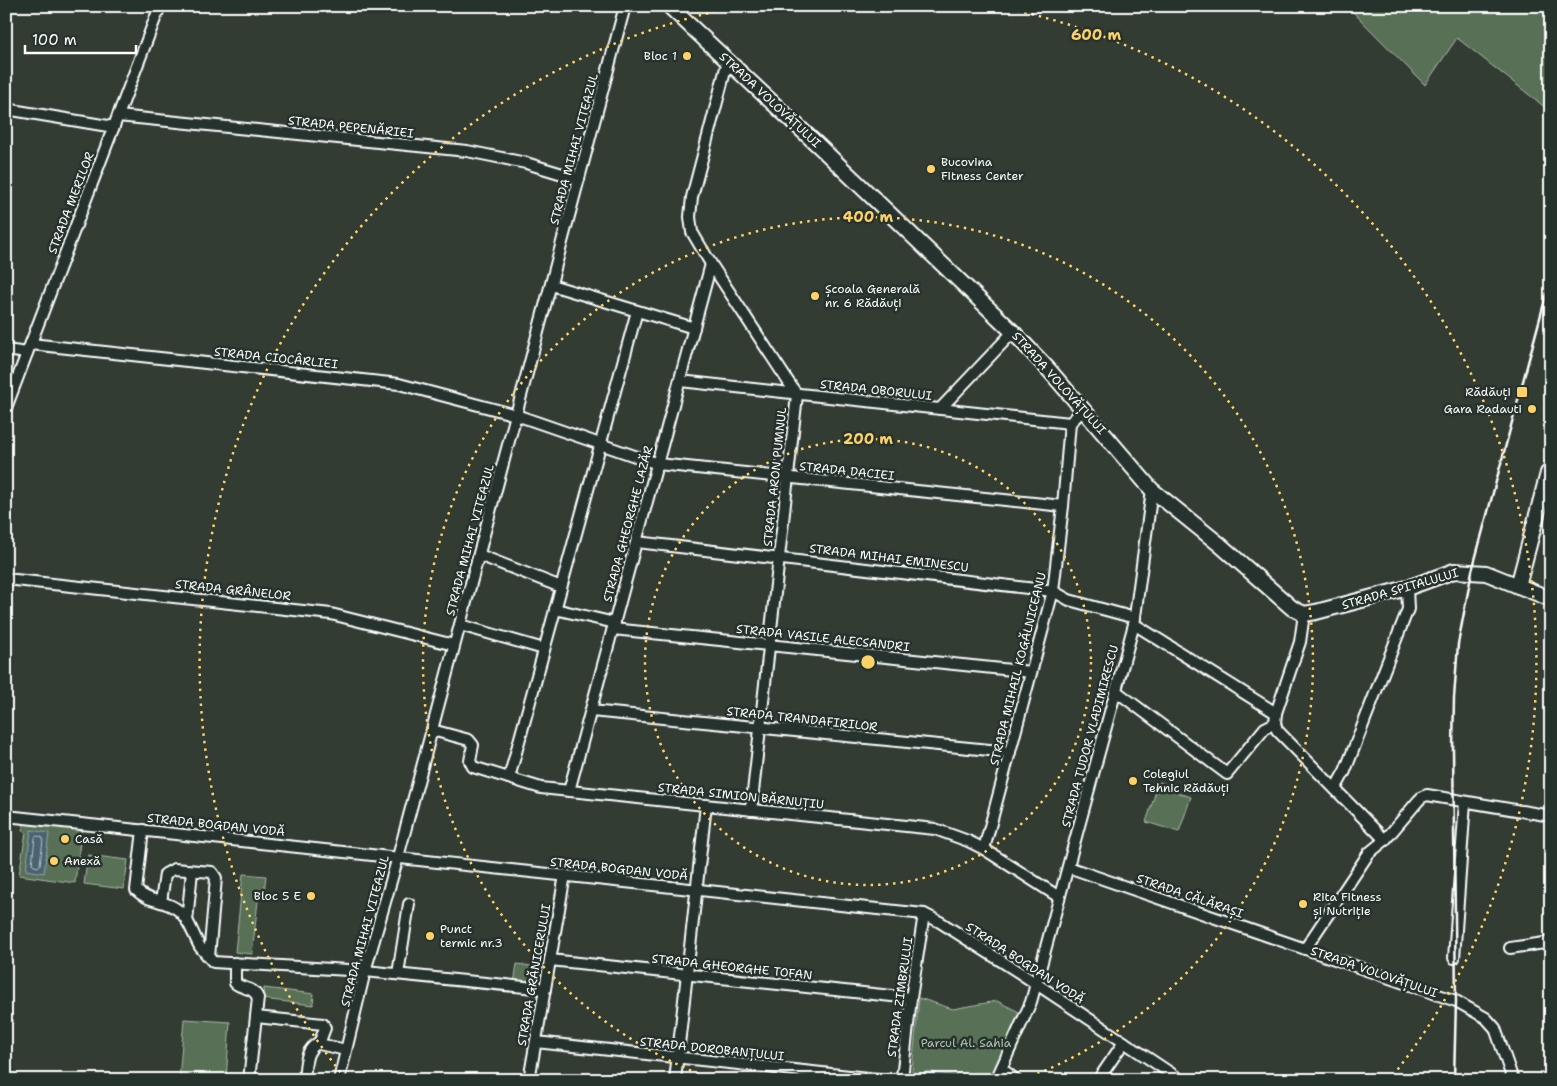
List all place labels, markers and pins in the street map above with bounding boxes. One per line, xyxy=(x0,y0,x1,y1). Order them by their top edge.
place label: Bloc 1 xyxy=(644,48,677,64)
marker: Bloc 1 xyxy=(681,50,693,62)
place label: Bucovina Fitness Center xyxy=(941,154,1024,184)
marker: Bucovina Fitness Center xyxy=(925,163,937,175)
place label: Școala Generală nr. 6 Rădăuți xyxy=(825,281,920,311)
marker: Școala Generală nr. 6 Rădăuți xyxy=(809,290,821,302)
place label: Rădăuți xyxy=(1465,384,1511,400)
marker: Rădăuți xyxy=(1515,385,1529,399)
place label: Gara Radauti xyxy=(1444,401,1522,417)
marker: Gara Radauti xyxy=(1526,403,1538,415)
centre of rings xyxy=(859,653,877,671)
place label: Colegiul Tehnic Rădăuți xyxy=(1143,766,1229,796)
marker: Colegiul Tehnic Rădăuți xyxy=(1127,775,1139,787)
place label: Casă xyxy=(75,831,103,847)
marker: Casă xyxy=(59,833,71,845)
place label: Anexă xyxy=(64,853,101,869)
marker: Anexă xyxy=(48,855,60,867)
place label: Bloc 5 E xyxy=(254,888,301,904)
place label: Rita Fitness și Nutriție xyxy=(1313,889,1381,919)
marker: Bloc 5 E xyxy=(305,890,317,902)
marker: Rita Fitness și Nutriție xyxy=(1297,898,1309,910)
place label: Punct termic nr.3 xyxy=(440,921,503,951)
marker: Punct termic nr.3 xyxy=(424,930,436,942)

